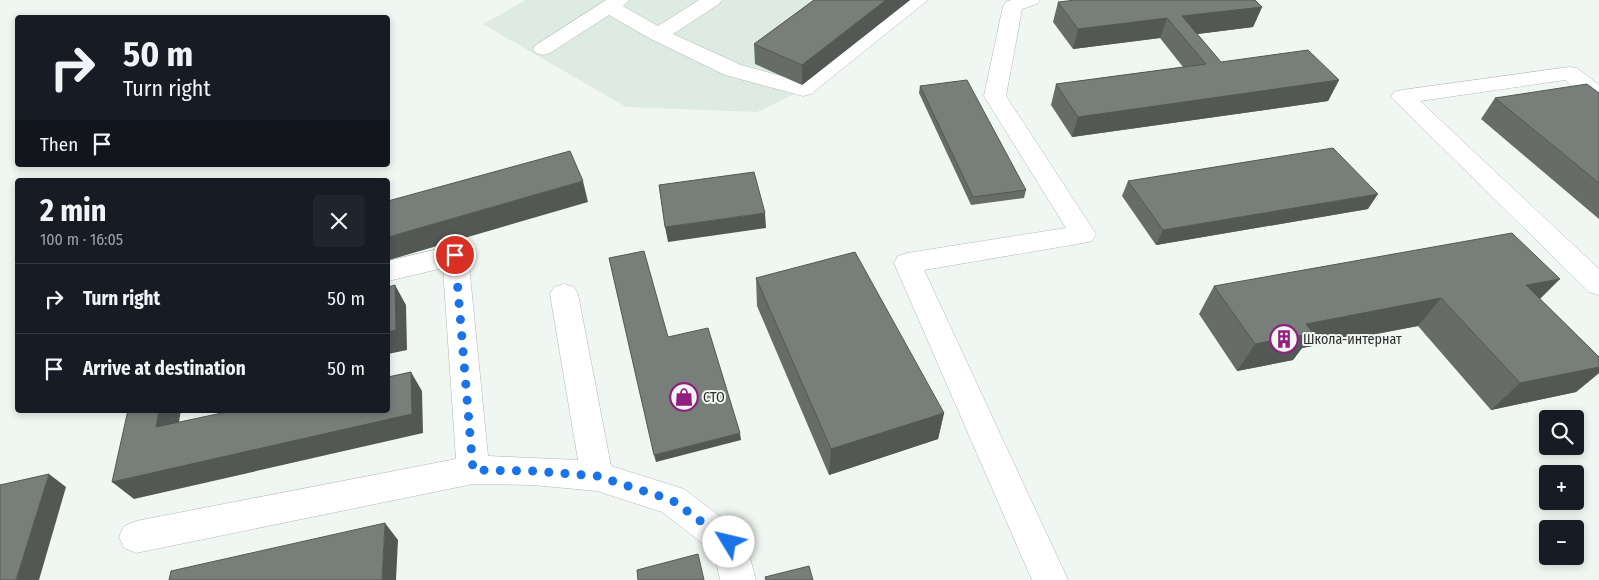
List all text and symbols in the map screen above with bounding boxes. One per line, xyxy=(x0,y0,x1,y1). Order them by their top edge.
text: 50 m xyxy=(123,33,193,75)
icon: right xyxy=(40,35,105,100)
text: Turn right xyxy=(123,75,211,102)
icon: arrive xyxy=(88,130,116,158)
text: Then xyxy=(40,133,78,156)
text: 2 min xyxy=(40,193,107,229)
button: close xyxy=(313,195,365,247)
text: 100 m · 16:05 xyxy=(40,230,123,249)
pin xyxy=(434,234,476,276)
icon: arrive xyxy=(441,241,469,269)
icon: right xyxy=(40,285,68,313)
text: Turn right xyxy=(83,287,160,310)
text: 50 m xyxy=(327,287,365,310)
building icon: Школа-интернат xyxy=(1269,324,1299,354)
place label: Школа-интернат xyxy=(1303,331,1402,348)
icon: arrive xyxy=(40,355,68,383)
text: Arrive at destination xyxy=(83,357,246,380)
text: 50 m xyxy=(327,357,365,380)
shop icon: СТО xyxy=(669,382,699,412)
place label: СТО xyxy=(703,389,725,406)
map controls xyxy=(1539,410,1584,565)
button: search xyxy=(1539,410,1584,455)
button: + xyxy=(1539,465,1584,510)
position arrow xyxy=(702,515,754,567)
button: − xyxy=(1539,520,1584,565)

